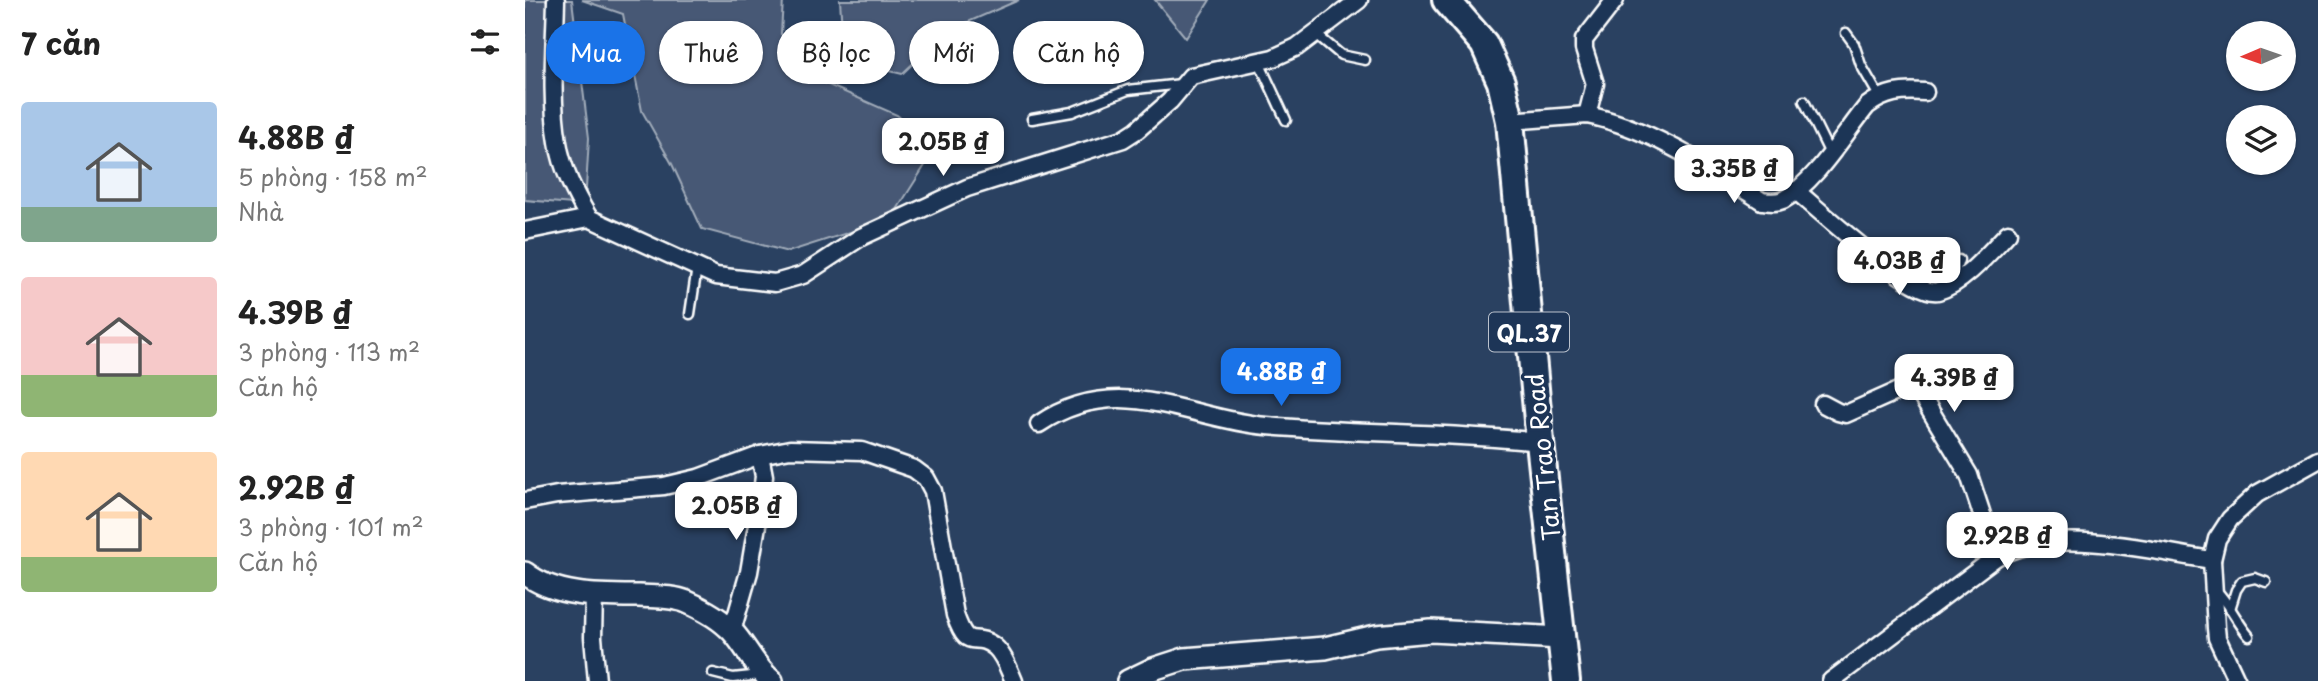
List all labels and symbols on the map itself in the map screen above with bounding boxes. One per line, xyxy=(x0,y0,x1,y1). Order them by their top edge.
north arrow xyxy=(2226,21,2296,91)
pin: 2.05B ₫ xyxy=(878,118,1008,178)
pin: 3.35B ₫ xyxy=(1669,146,1799,205)
pin: 4.03B ₫ xyxy=(1834,238,1964,297)
road number: QL.37 xyxy=(1489,312,1569,352)
pin: 4.88B ₫ xyxy=(1216,348,1346,408)
pin: 4.39B ₫ xyxy=(1889,354,2019,414)
street label: Tan Trao Road xyxy=(1515,372,1569,542)
pin: 2.05B ₫ xyxy=(671,482,801,542)
pin: 2.92B ₫ xyxy=(1942,512,2072,572)

